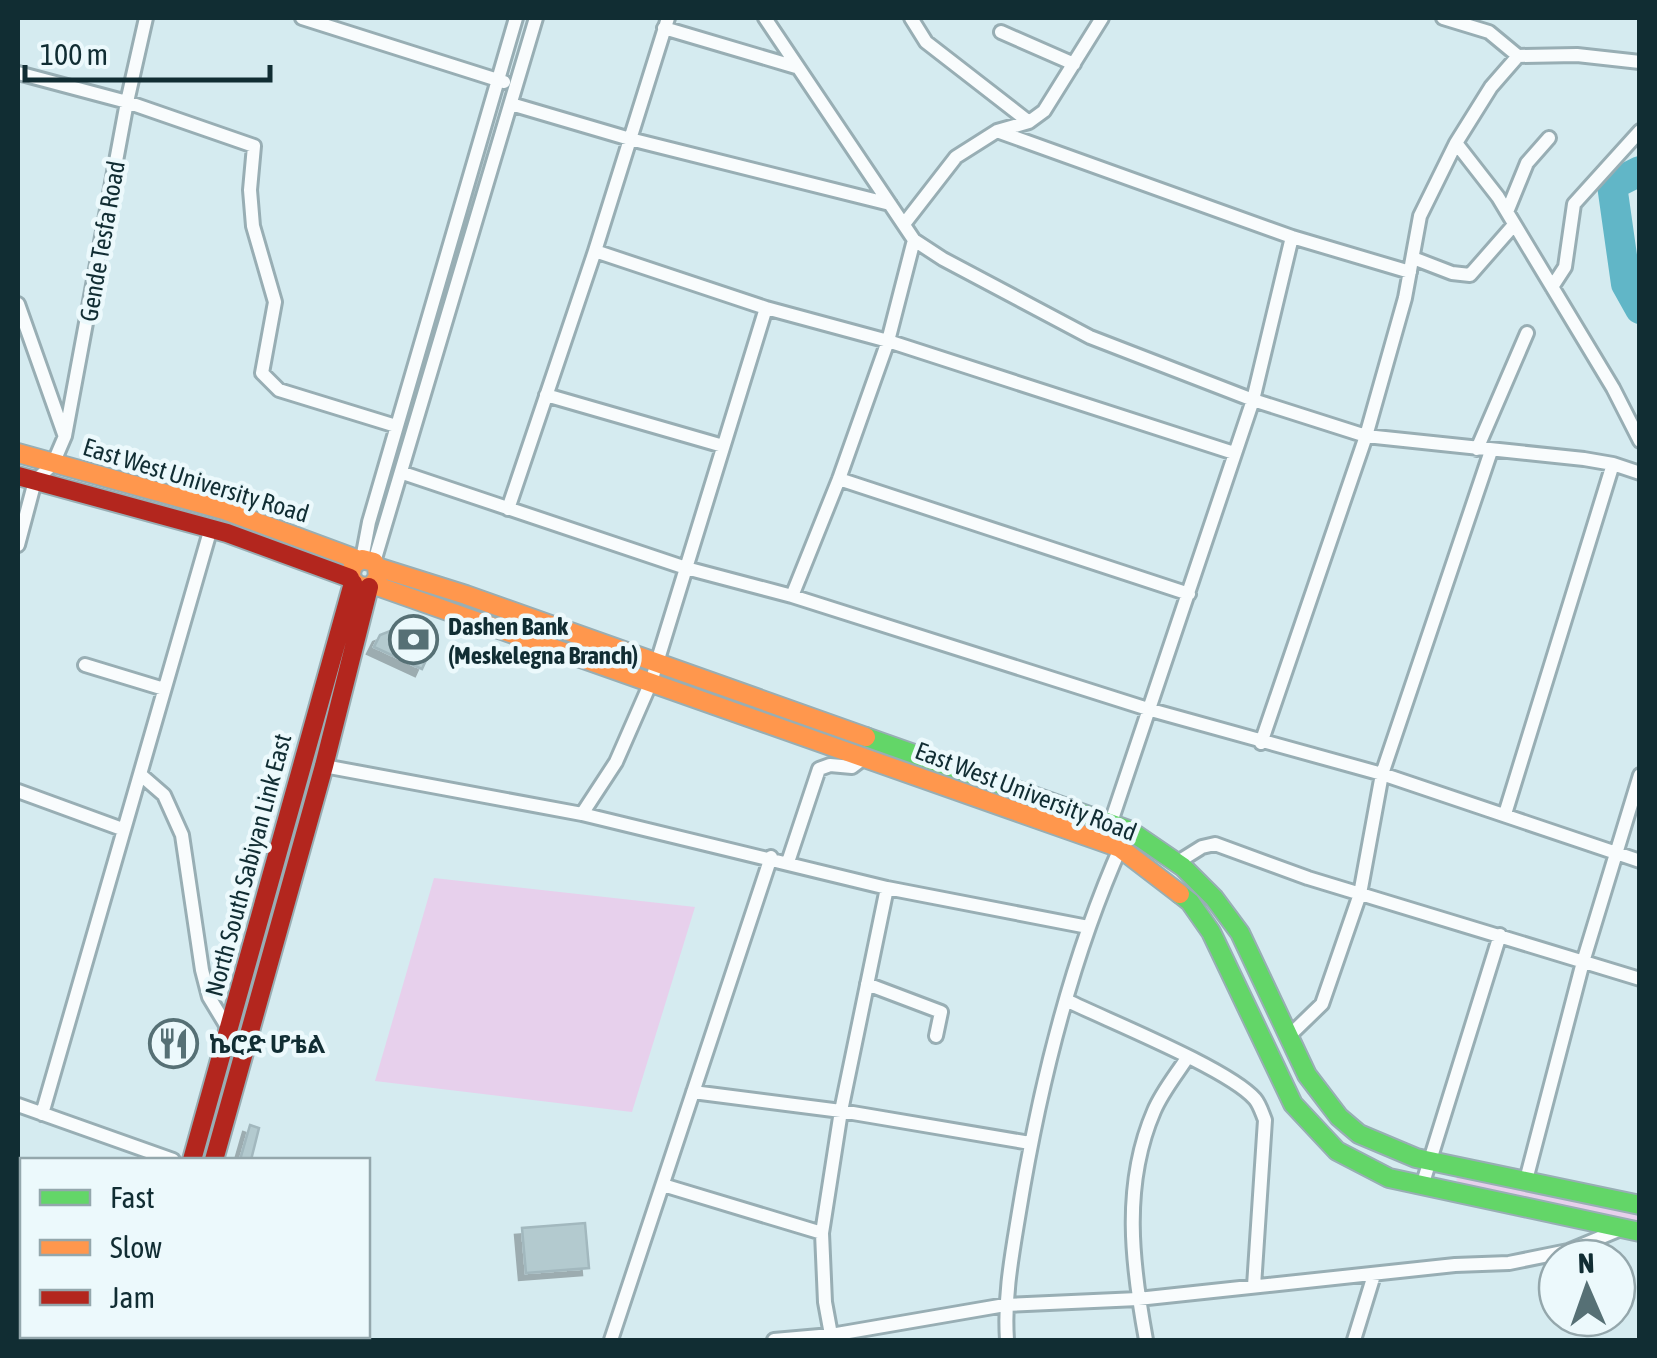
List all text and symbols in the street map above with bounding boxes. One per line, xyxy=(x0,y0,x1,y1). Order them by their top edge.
scale bar xyxy=(25,20,270,82)
text: 100 m xyxy=(40,37,108,71)
street label: Gende Tesfa Road xyxy=(74,158,130,324)
street label: East West University Road xyxy=(80,432,312,528)
place label: Dashen Bank (Meskelegna Branch) xyxy=(448,612,638,669)
bank icon: Dashen Bank (Meskelegna Branch) xyxy=(387,614,439,666)
street label: North South Sabiyan Link East xyxy=(199,731,297,999)
street label: East West University Road xyxy=(912,736,1140,846)
restaurant icon: ኬሮድ ሆቴል xyxy=(148,1018,200,1070)
place label: ኬሮድ ሆቴል xyxy=(209,1030,325,1058)
legend xyxy=(20,1158,370,1338)
text: Fast xyxy=(110,1180,155,1214)
text: Slow xyxy=(110,1230,162,1264)
north arrow xyxy=(1537,1238,1637,1338)
text: N xyxy=(1577,1247,1595,1279)
text: Jam xyxy=(110,1280,155,1314)

